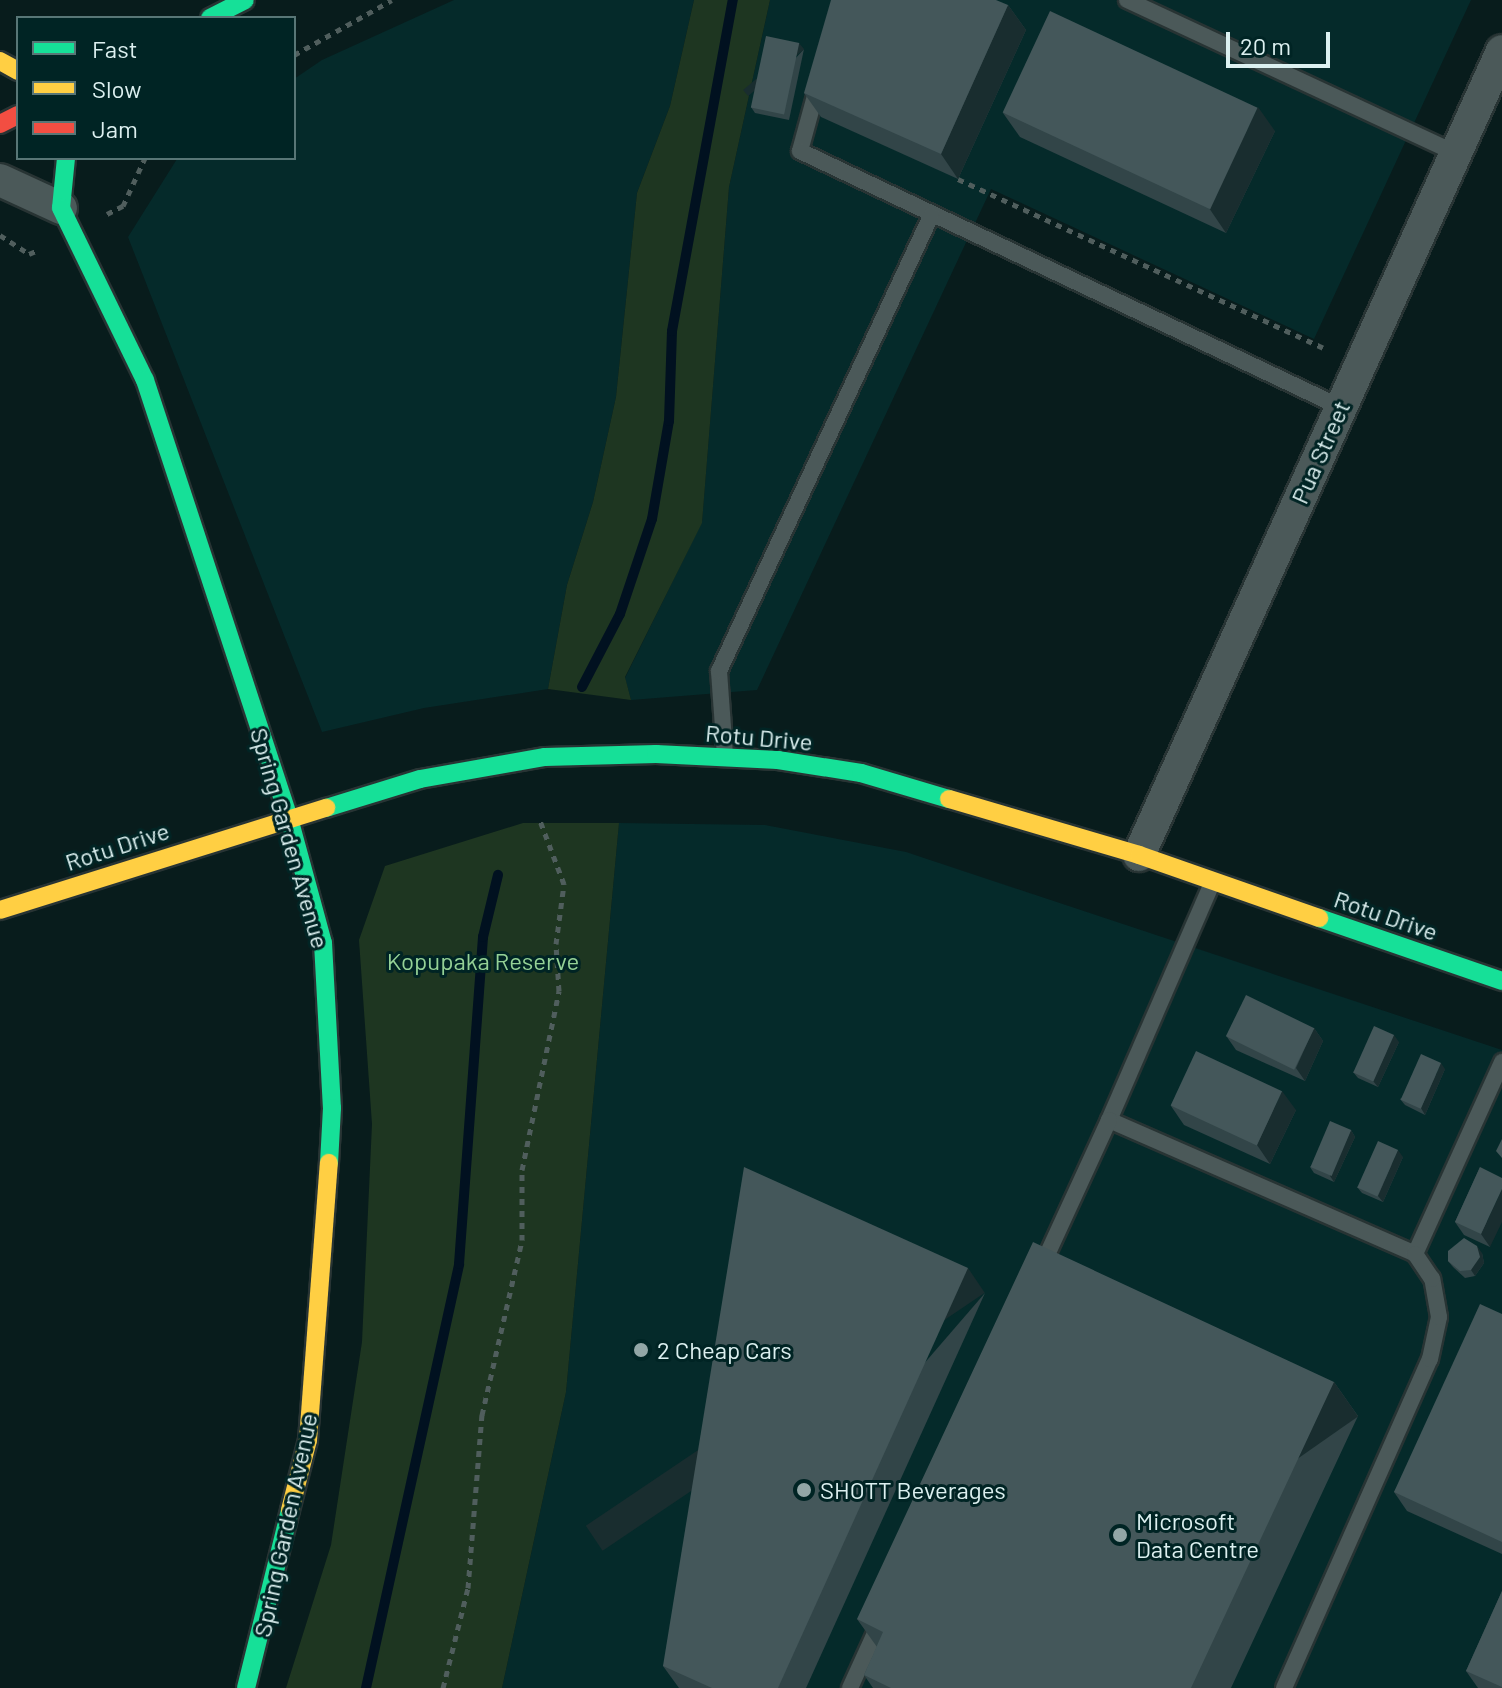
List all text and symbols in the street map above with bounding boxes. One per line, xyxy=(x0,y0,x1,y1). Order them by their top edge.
legend xyxy=(16,16,296,160)
scale bar xyxy=(1230,16,1334,66)
text: 20 m xyxy=(1240,31,1291,60)
text: Fast xyxy=(92,34,137,63)
text: Slow xyxy=(92,74,141,103)
text: Jam xyxy=(92,114,138,143)
street label: Pua Street xyxy=(1285,396,1355,508)
street label: Rotu Drive xyxy=(704,718,814,756)
street label: Spring Garden Avenue xyxy=(245,724,335,952)
street label: Rotu Drive xyxy=(61,816,173,876)
street label: Rotu Drive xyxy=(1331,884,1441,946)
park label: Kopupaka Reserve xyxy=(387,947,579,975)
place label: 2 Cheap Cars xyxy=(657,1336,792,1364)
marker: 2 Cheap Cars xyxy=(632,1341,650,1359)
street label: Spring Garden Avenue xyxy=(247,1410,323,1640)
place label: SHOTT Beverages xyxy=(820,1476,1006,1504)
marker: SHOTT Beverages xyxy=(795,1481,813,1499)
place label: Microsoft Data Centre xyxy=(1136,1507,1259,1563)
marker: Microsoft Data Centre xyxy=(1111,1526,1129,1544)

